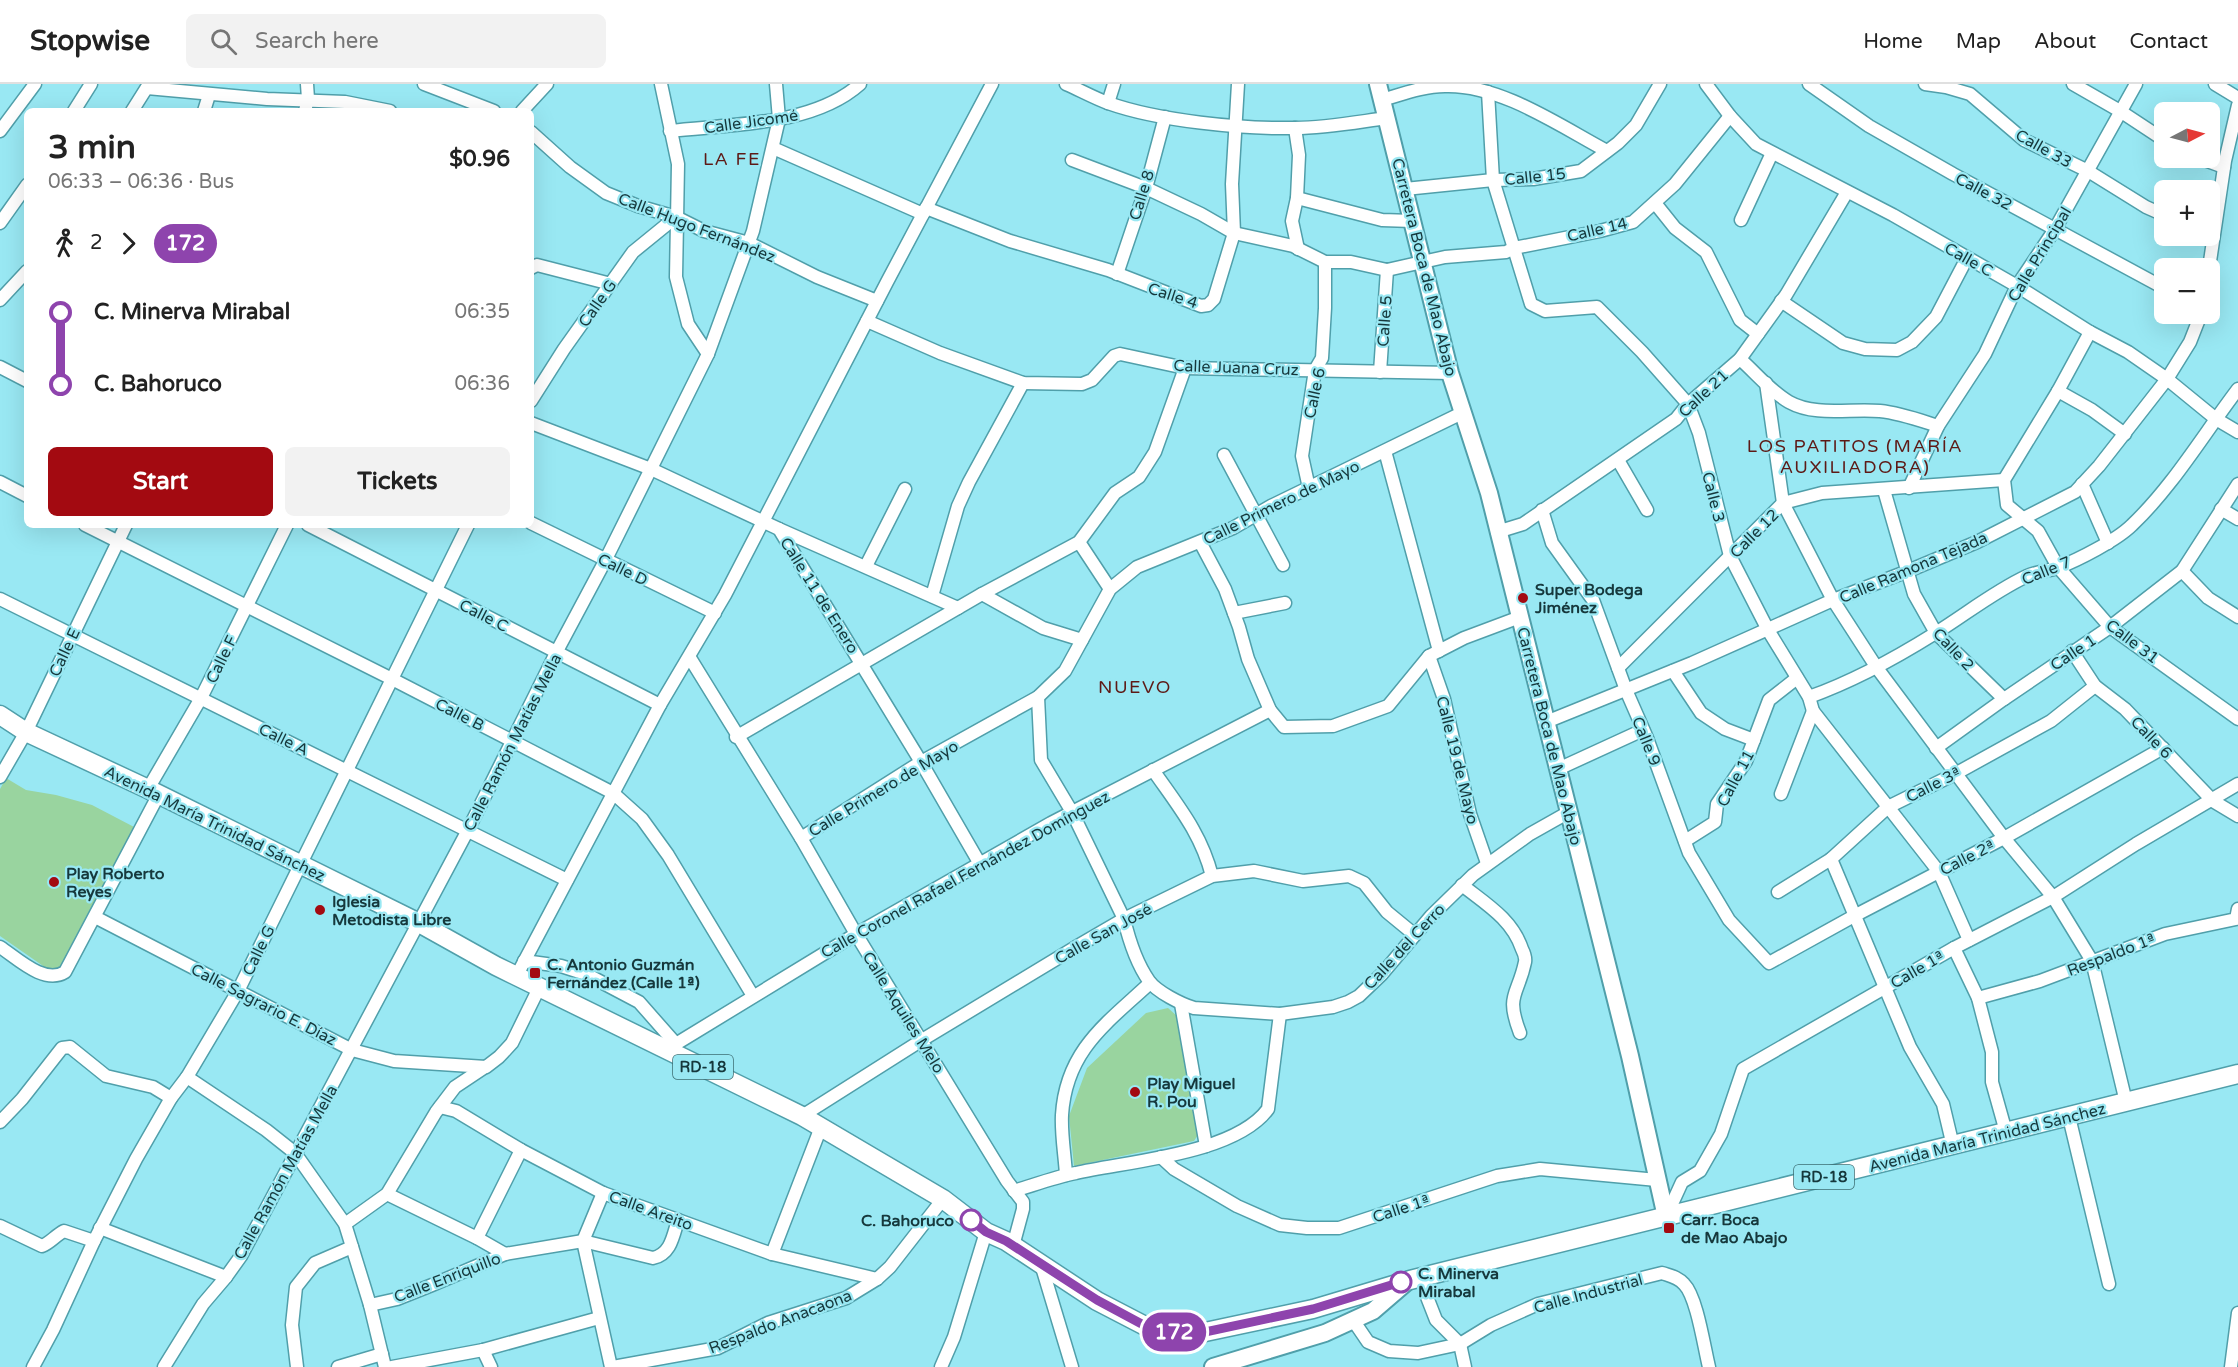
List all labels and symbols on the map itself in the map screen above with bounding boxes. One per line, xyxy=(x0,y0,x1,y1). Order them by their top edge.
north arrow xyxy=(2154,102,2220,168)
street label: Calle Jicomé xyxy=(703,105,799,138)
street label: Calle 33 xyxy=(2012,125,2075,173)
district label: LA FE xyxy=(703,148,761,170)
street label: Carretera Boca de Mao Abajo xyxy=(1387,156,1461,378)
street label: Calle 15 xyxy=(1504,164,1567,190)
street label: Calle 8 xyxy=(1125,168,1159,223)
street label: Calle 32 xyxy=(1952,169,2015,215)
street label: Calle Hugo Fernández xyxy=(615,189,778,267)
street label: Calle Principal xyxy=(2004,203,2076,306)
street label: Calle 14 xyxy=(1565,213,1629,247)
street label: Calle C xyxy=(1941,238,1996,281)
street label: Calle G xyxy=(574,276,621,331)
street label: Calle 4 xyxy=(1145,279,1200,313)
street label: Calle 5 xyxy=(1373,295,1397,347)
street label: Calle Juana Cruz xyxy=(1173,356,1299,380)
street label: Calle 21 xyxy=(1674,365,1733,422)
street label: Calle 6 xyxy=(1300,366,1330,420)
district label: LOS PATITOS (MARÍA AUXILIADORA) xyxy=(1747,435,1963,478)
street label: Calle Primero de Mayo xyxy=(1200,456,1363,549)
street label: Calle 3 xyxy=(1697,470,1729,525)
street label: Calle 12 xyxy=(1726,505,1783,562)
street label: Calle Ramona Tejada xyxy=(1836,528,1990,608)
street label: Calle 11 de Enero xyxy=(775,534,863,657)
street label: Calle D xyxy=(594,549,651,591)
street label: Calle 7 xyxy=(2019,552,2074,590)
place label: Super Bodega Jiménez xyxy=(1534,580,1643,618)
marker: Super Bodega Jiménez xyxy=(1516,591,1530,605)
street label: Calle C xyxy=(456,595,511,637)
street label: Calle 31 xyxy=(2102,615,2163,668)
street label: Calle 2 xyxy=(1928,624,1978,675)
street label: Calle E xyxy=(45,625,85,680)
street label: Carretera Boca de Mao Abajo xyxy=(1512,625,1586,847)
street label: Calle 1 xyxy=(2047,630,2100,675)
street label: Calle F xyxy=(202,632,242,687)
street label: Calle Ramón Matías Mella xyxy=(459,650,566,835)
district label: NUEVO xyxy=(1098,676,1172,698)
street label: Calle B xyxy=(432,694,487,736)
street label: Calle 19 de Mayo xyxy=(1431,694,1483,826)
street label: Calle 6 xyxy=(2126,712,2176,763)
street label: Calle 9 xyxy=(1627,714,1665,769)
street label: Calle A xyxy=(255,719,312,761)
street label: Calle Primero de Mayo xyxy=(805,736,962,842)
street label: Calle 11 xyxy=(1713,747,1759,810)
street label: Avenida María Trinidad Sánchez xyxy=(101,762,328,886)
street label: Calle 3ª xyxy=(1903,763,1964,807)
street label: Calle Coronel Rafael Fernández Domínguez xyxy=(817,787,1114,963)
street label: Calle 2ª xyxy=(1937,836,1998,880)
place label: Play Roberto Reyes xyxy=(66,864,165,902)
marker: Play Roberto Reyes xyxy=(47,875,61,889)
place label: Iglesia Metodista Libre xyxy=(332,892,451,930)
street label: Calle San José xyxy=(1051,899,1156,969)
street label: Calle del Cerro xyxy=(1360,900,1450,994)
marker: Iglesia Metodista Libre xyxy=(313,903,327,917)
street label: Calle G xyxy=(238,922,280,979)
street label: Respaldo 1ª xyxy=(2064,929,2158,981)
street label: Calle 1ª xyxy=(1887,946,1948,993)
street label: Calle Aquiles Melo xyxy=(858,948,949,1077)
place label: C. Antonio Guzmán Fernández (Calle 1ª) xyxy=(547,955,700,993)
street label: Calle Sagrario E. Díaz xyxy=(187,960,340,1050)
marker: C. Antonio Guzmán Fernández (Calle 1ª) xyxy=(528,966,542,980)
road number: RD-18 xyxy=(673,1055,733,1079)
place label: Play Miguel R. Pou xyxy=(1147,1074,1235,1112)
street label: Calle Ramón Matías Mella xyxy=(230,1082,342,1263)
marker: Play Miguel R. Pou xyxy=(1128,1085,1142,1099)
street label: Avenida María Trinidad Sánchez xyxy=(1867,1099,2108,1177)
road number: RD-18 xyxy=(1794,1165,1854,1189)
street label: Calle Areito xyxy=(606,1187,695,1235)
street label: Calle 1ª xyxy=(1370,1190,1433,1228)
marker: C. Bahoruco xyxy=(960,1209,982,1231)
place label: Carr. Boca de Mao Abajo xyxy=(1681,1210,1788,1248)
place label: C. Bahoruco xyxy=(861,1211,954,1231)
marker: Carr. Boca de Mao Abajo xyxy=(1662,1221,1676,1235)
street label: Calle Enriquillo xyxy=(391,1248,504,1307)
place label: C. Minerva Mirabal xyxy=(1418,1264,1499,1302)
street label: Calle Industrial xyxy=(1532,1270,1645,1318)
marker: C. Minerva Mirabal xyxy=(1390,1271,1412,1293)
street label: Respaldo Anacaona xyxy=(706,1285,855,1358)
line badge: 172 xyxy=(1140,1312,1208,1352)

